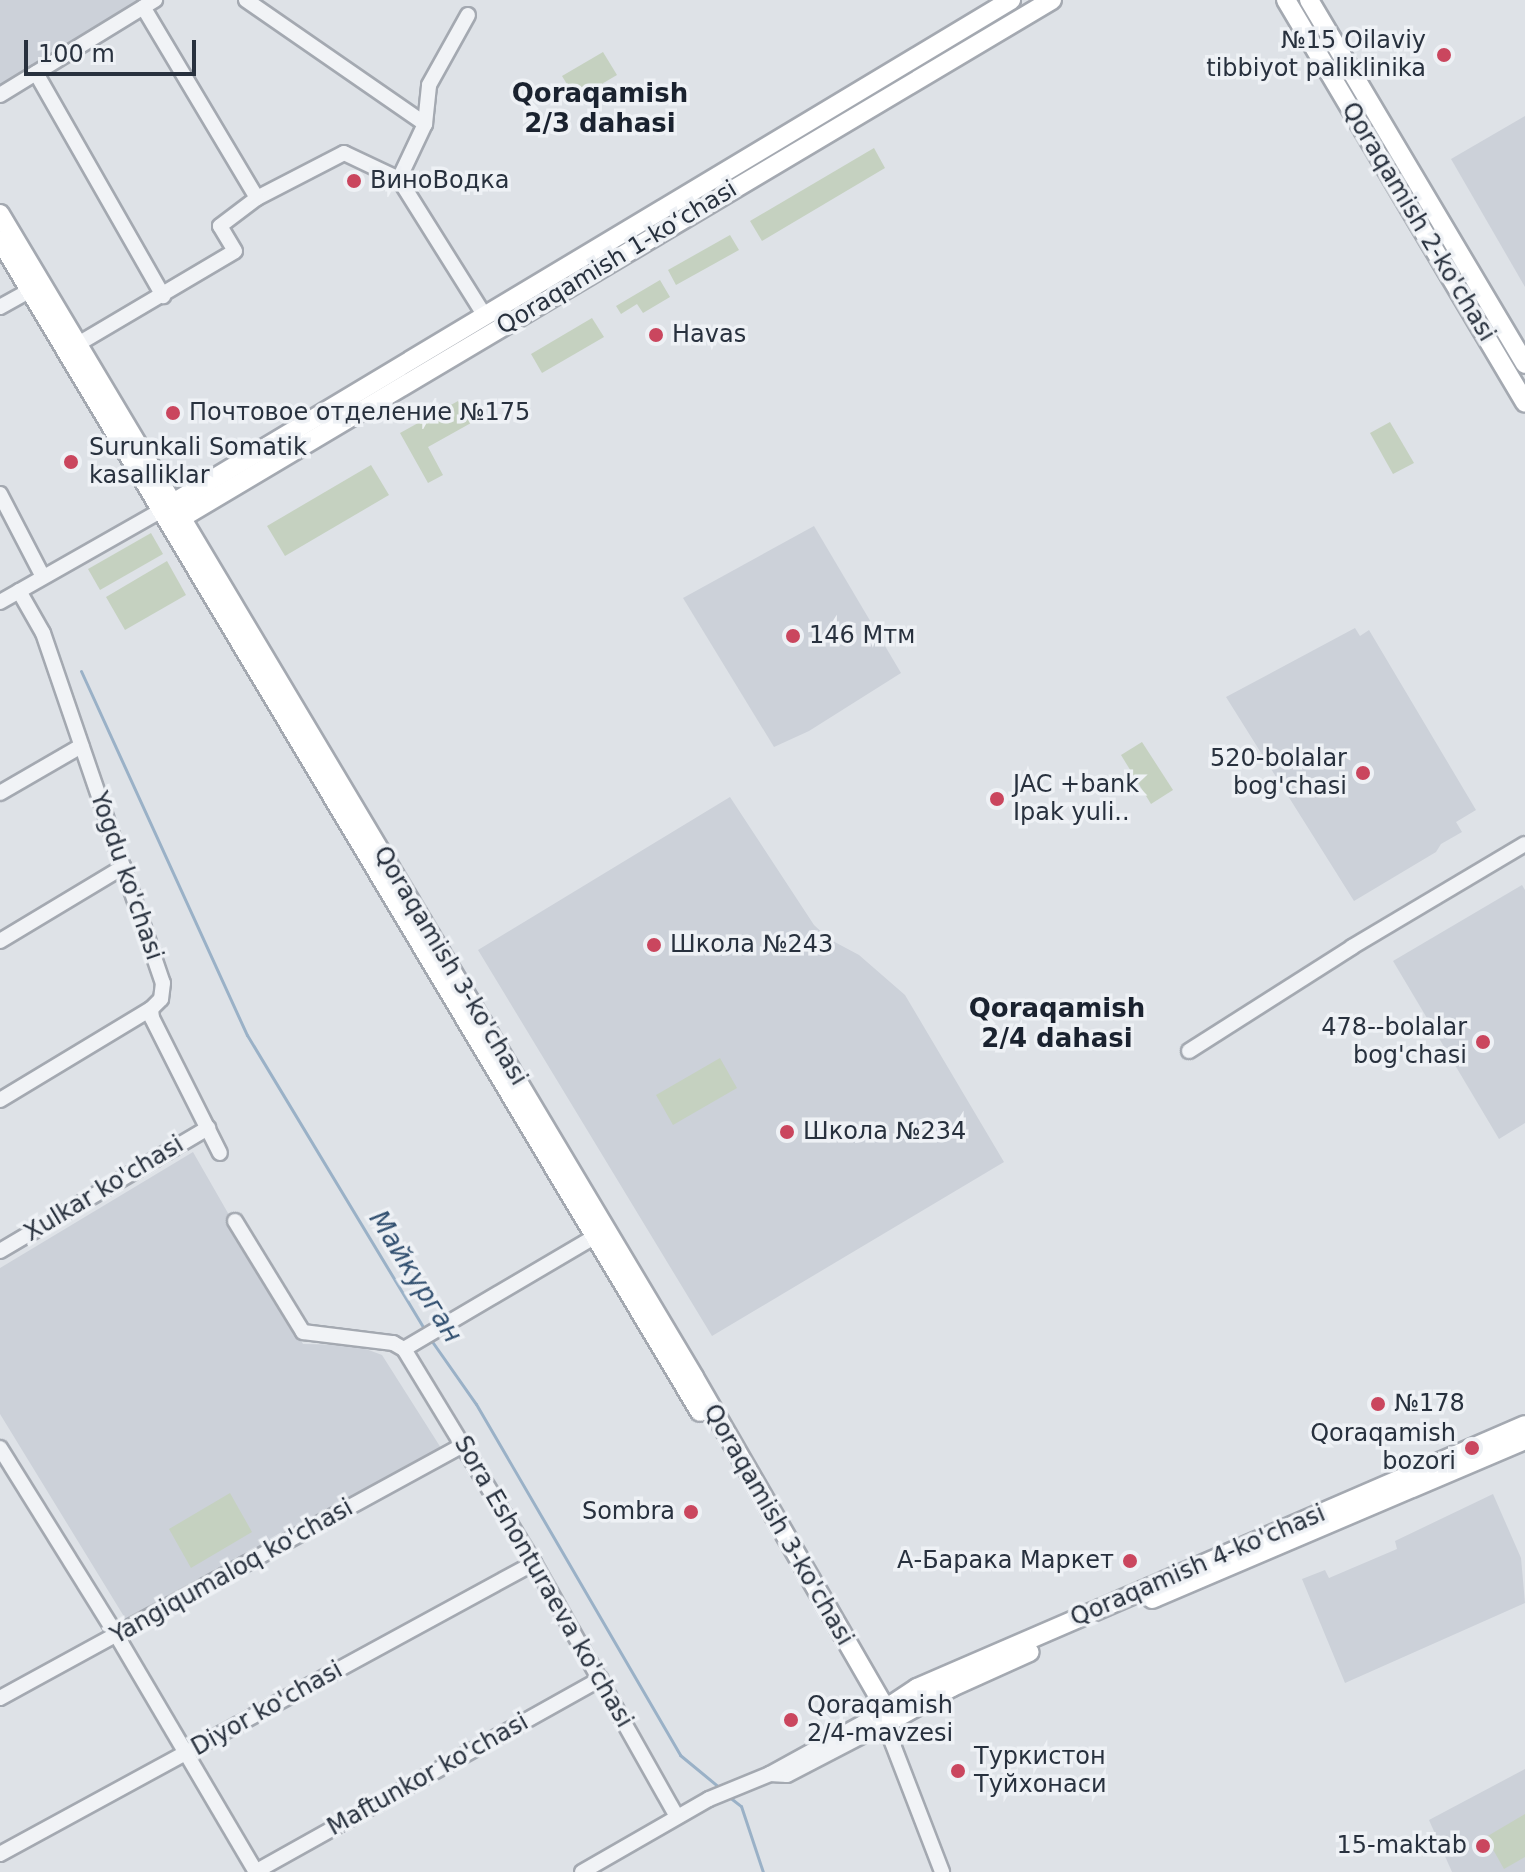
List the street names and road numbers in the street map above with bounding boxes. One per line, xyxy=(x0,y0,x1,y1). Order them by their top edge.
street label: Qoraqamish 2-ko'chasi xyxy=(1335,97,1501,347)
street label: Qoraqamish 1-koʻchasi xyxy=(492,175,742,341)
street label: Yogdu ko'chasi xyxy=(84,788,168,964)
street label: Qoraqamish 3-ko'chasi xyxy=(367,841,533,1091)
street label: Xulkar ko'chasi xyxy=(19,1130,189,1248)
street label: Qoraqamish 3-ko'chasi xyxy=(697,1399,859,1651)
street label: Sora Eshonturaeva ko'chasi xyxy=(448,1431,638,1733)
street label: Yangiqumaloq ko'chasi xyxy=(106,1493,358,1651)
street label: Qoraqamish 4-ko'chasi xyxy=(1066,1499,1330,1633)
street label: Diyor ko'chasi xyxy=(186,1656,348,1762)
street label: Maftunkor ko'chasi xyxy=(323,1708,533,1842)

